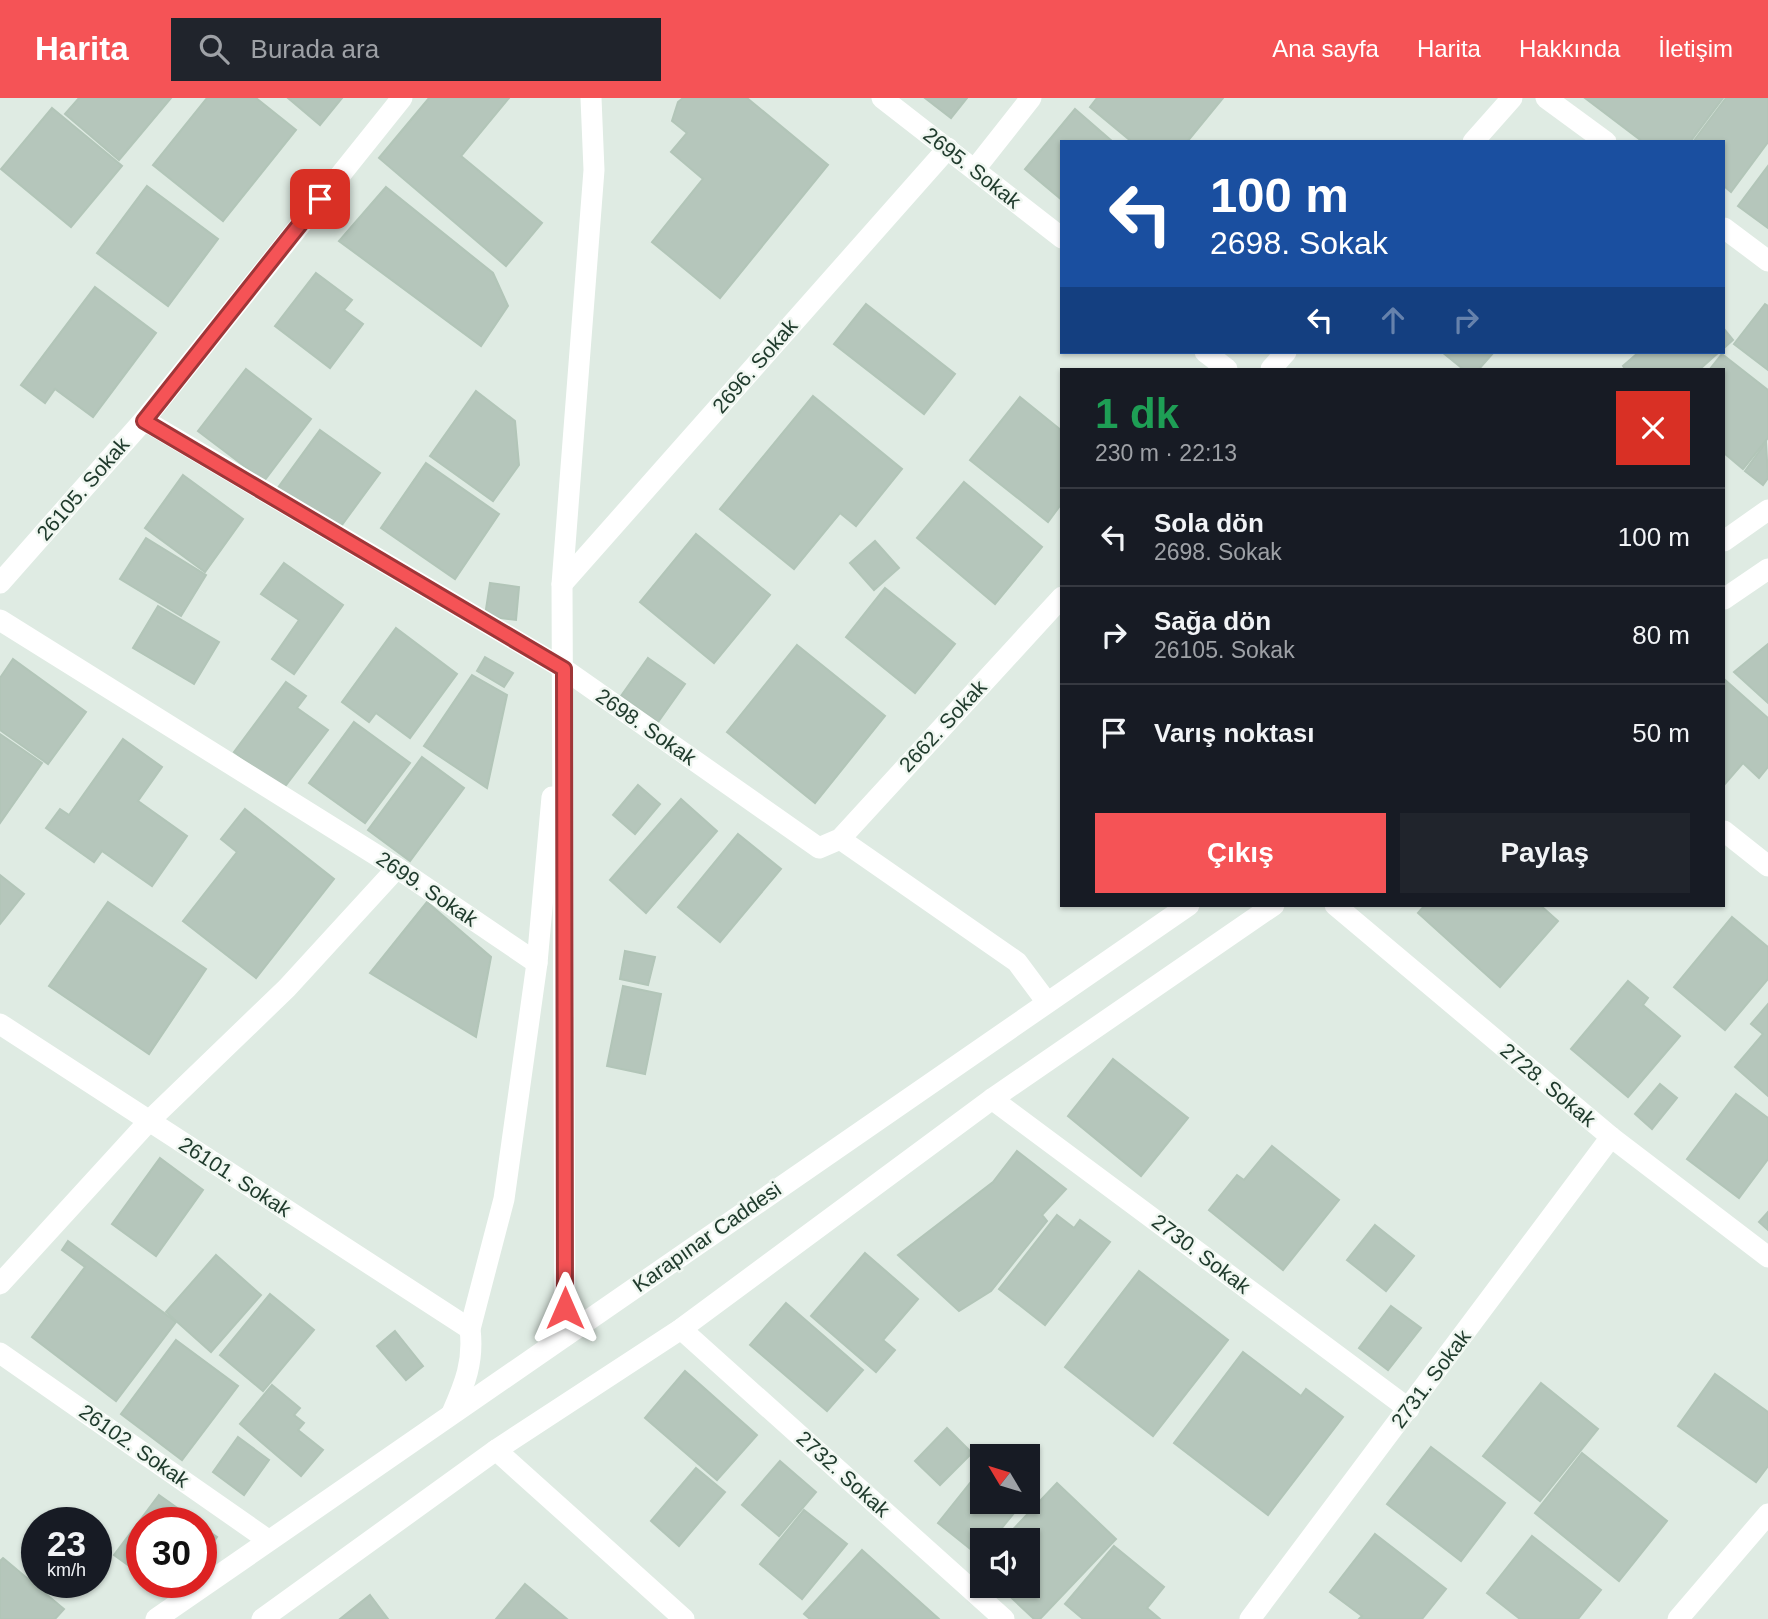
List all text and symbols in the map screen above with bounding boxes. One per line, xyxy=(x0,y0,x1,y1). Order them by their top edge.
search box xyxy=(171,18,661,81)
text: Harita xyxy=(35,30,129,67)
icon: search xyxy=(195,30,233,68)
text: Burada ara xyxy=(251,34,379,64)
text: Ana sayfa xyxy=(1272,35,1379,62)
text: Harita xyxy=(1417,35,1481,62)
text: Hakkında xyxy=(1519,35,1620,62)
text: İletişim xyxy=(1658,35,1733,62)
street label: 2695. Sokak xyxy=(919,123,1026,213)
icon: left xyxy=(1095,168,1186,259)
text: 100 m xyxy=(1210,168,1349,222)
pin xyxy=(290,169,350,229)
icon: arrive xyxy=(301,180,339,218)
text: 2698. Sokak xyxy=(1210,225,1388,261)
icon: left xyxy=(1301,301,1339,339)
icon: ahead xyxy=(1374,301,1412,339)
icon: right xyxy=(1447,301,1485,339)
street label: 2696. Sokak xyxy=(708,314,802,417)
text: 1 dk xyxy=(1095,390,1179,437)
button: close xyxy=(1616,391,1690,465)
street label: 26105. Sokak xyxy=(32,432,134,545)
text: 230 m · 22:13 xyxy=(1095,440,1237,466)
text: Sola dön xyxy=(1154,508,1264,538)
icon: left xyxy=(1095,518,1133,556)
text: 100 m xyxy=(1618,522,1690,552)
text: 2698. Sokak xyxy=(1154,539,1282,565)
text: Sağa dön xyxy=(1154,606,1271,636)
icon: right xyxy=(1095,616,1133,654)
text: 80 m xyxy=(1632,620,1690,650)
text: 26105. Sokak xyxy=(1154,637,1295,663)
street label: 2662. Sokak xyxy=(894,675,991,776)
street label: 2698. Sokak xyxy=(592,684,701,770)
icon: arrive xyxy=(1095,714,1133,752)
text: Varış noktası xyxy=(1154,718,1314,748)
text: 50 m xyxy=(1632,718,1690,748)
button: Çıkış xyxy=(1095,813,1386,893)
button: Paylaş xyxy=(1400,813,1690,893)
street label: 2699. Sokak xyxy=(372,846,483,931)
street label: 2728. Sokak xyxy=(1496,1038,1601,1131)
street label: 26101. Sokak xyxy=(175,1132,296,1221)
street label: Karapınar Caddesi xyxy=(628,1177,785,1296)
street label: 2730. Sokak xyxy=(1148,1209,1255,1298)
position arrow xyxy=(528,1271,602,1345)
street label: 2731. Sokak xyxy=(1386,1325,1475,1432)
street label: 26102. Sokak xyxy=(75,1399,194,1492)
street label: 2732. Sokak xyxy=(792,1426,895,1522)
north arrow xyxy=(970,1444,1040,1514)
map controls xyxy=(970,1444,1040,1598)
speed limit sign: 30 xyxy=(126,1507,217,1598)
text: 23 xyxy=(47,1524,86,1563)
button: sound xyxy=(970,1528,1040,1598)
text: km/h xyxy=(47,1560,86,1580)

